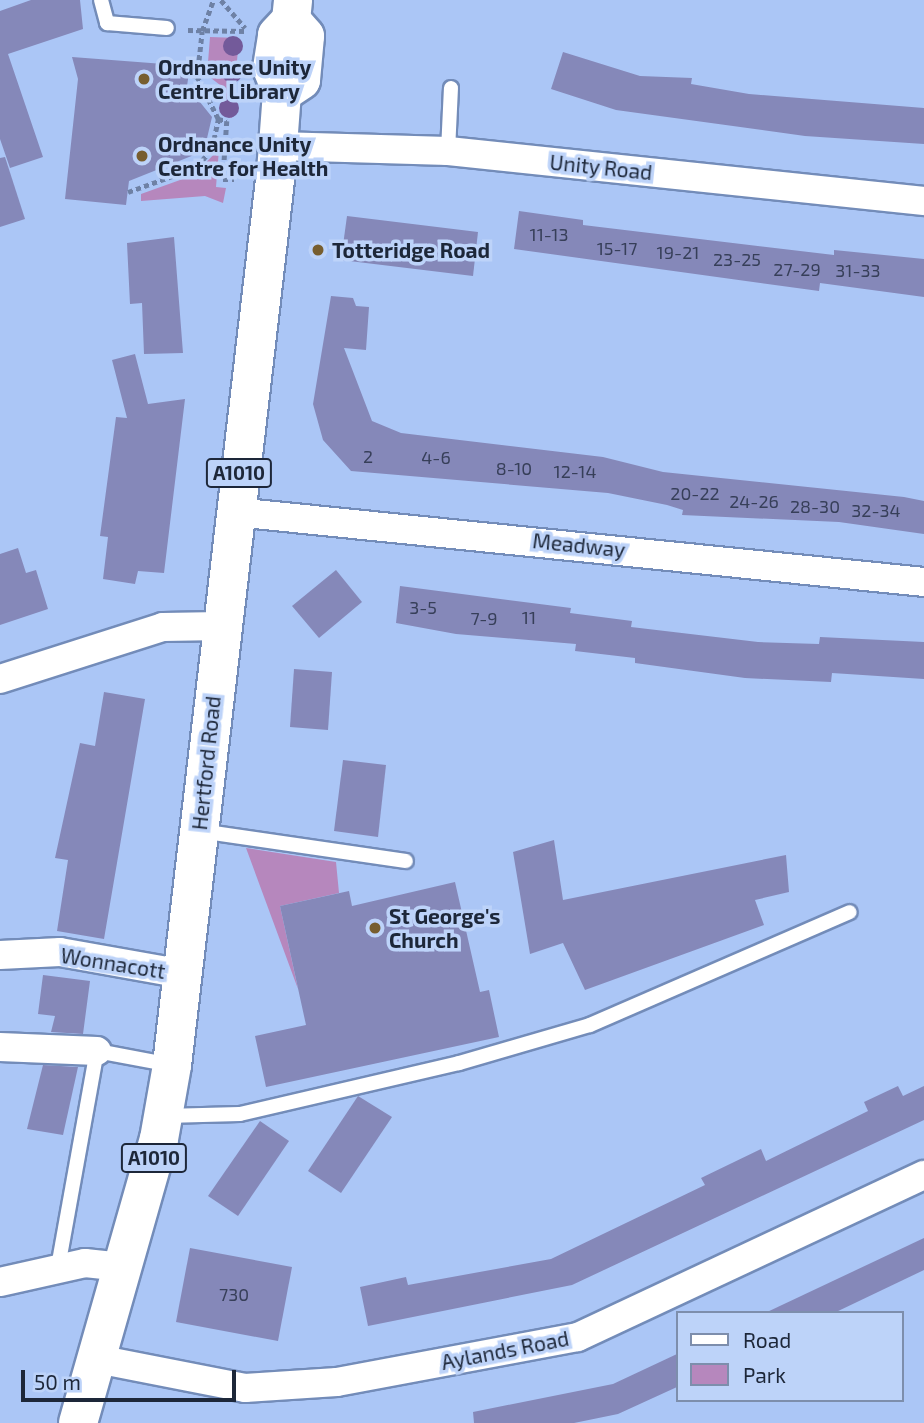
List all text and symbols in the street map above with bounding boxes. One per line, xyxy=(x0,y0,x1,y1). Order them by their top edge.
place label: Ordnance Unity Centre Library xyxy=(158,54,311,104)
marker: Ordnance Unity Centre Library xyxy=(136,71,152,87)
place label: Ordnance Unity Centre for Health xyxy=(158,131,329,181)
marker: Ordnance Unity Centre for Health xyxy=(132,146,152,166)
street label: Unity Road xyxy=(548,149,654,185)
house number: 11-13 xyxy=(529,223,569,245)
place label: Totteridge Road xyxy=(332,237,490,263)
house number: 15-17 xyxy=(597,237,637,259)
house number: 19-21 xyxy=(657,241,699,263)
marker: Totteridge Road xyxy=(310,242,326,258)
house number: 23-25 xyxy=(713,248,761,270)
house number: 27-29 xyxy=(773,258,821,280)
house number: 31-33 xyxy=(835,259,881,281)
house number: 2 xyxy=(363,445,373,467)
house number: 4-6 xyxy=(421,446,451,468)
house number: 8-10 xyxy=(496,457,532,479)
road number: A1010 xyxy=(206,458,272,488)
house number: 12-14 xyxy=(553,460,597,482)
house number: 20-22 xyxy=(670,482,720,504)
house number: 24-26 xyxy=(729,490,779,512)
house number: 28-30 xyxy=(790,495,840,517)
house number: 32-34 xyxy=(851,499,901,521)
street label: Meadway xyxy=(531,528,627,562)
house number: 3-5 xyxy=(409,596,437,618)
house number: 11 xyxy=(522,606,536,628)
house number: 7-9 xyxy=(470,607,498,629)
street label: Hertford Road xyxy=(186,695,226,831)
place label: St George's Church xyxy=(389,903,501,953)
marker: St George's Church xyxy=(367,920,383,936)
street label: Wonnacott xyxy=(59,942,167,984)
road number: A1010 xyxy=(121,1142,187,1174)
house number: 730 xyxy=(219,1283,249,1305)
legend xyxy=(676,1311,903,1402)
street label: Aylands Road xyxy=(439,1325,571,1375)
text: Road xyxy=(743,1327,791,1352)
scale bar xyxy=(24,1356,240,1400)
text: Park xyxy=(743,1362,786,1387)
text: 50 m xyxy=(34,1369,81,1394)

